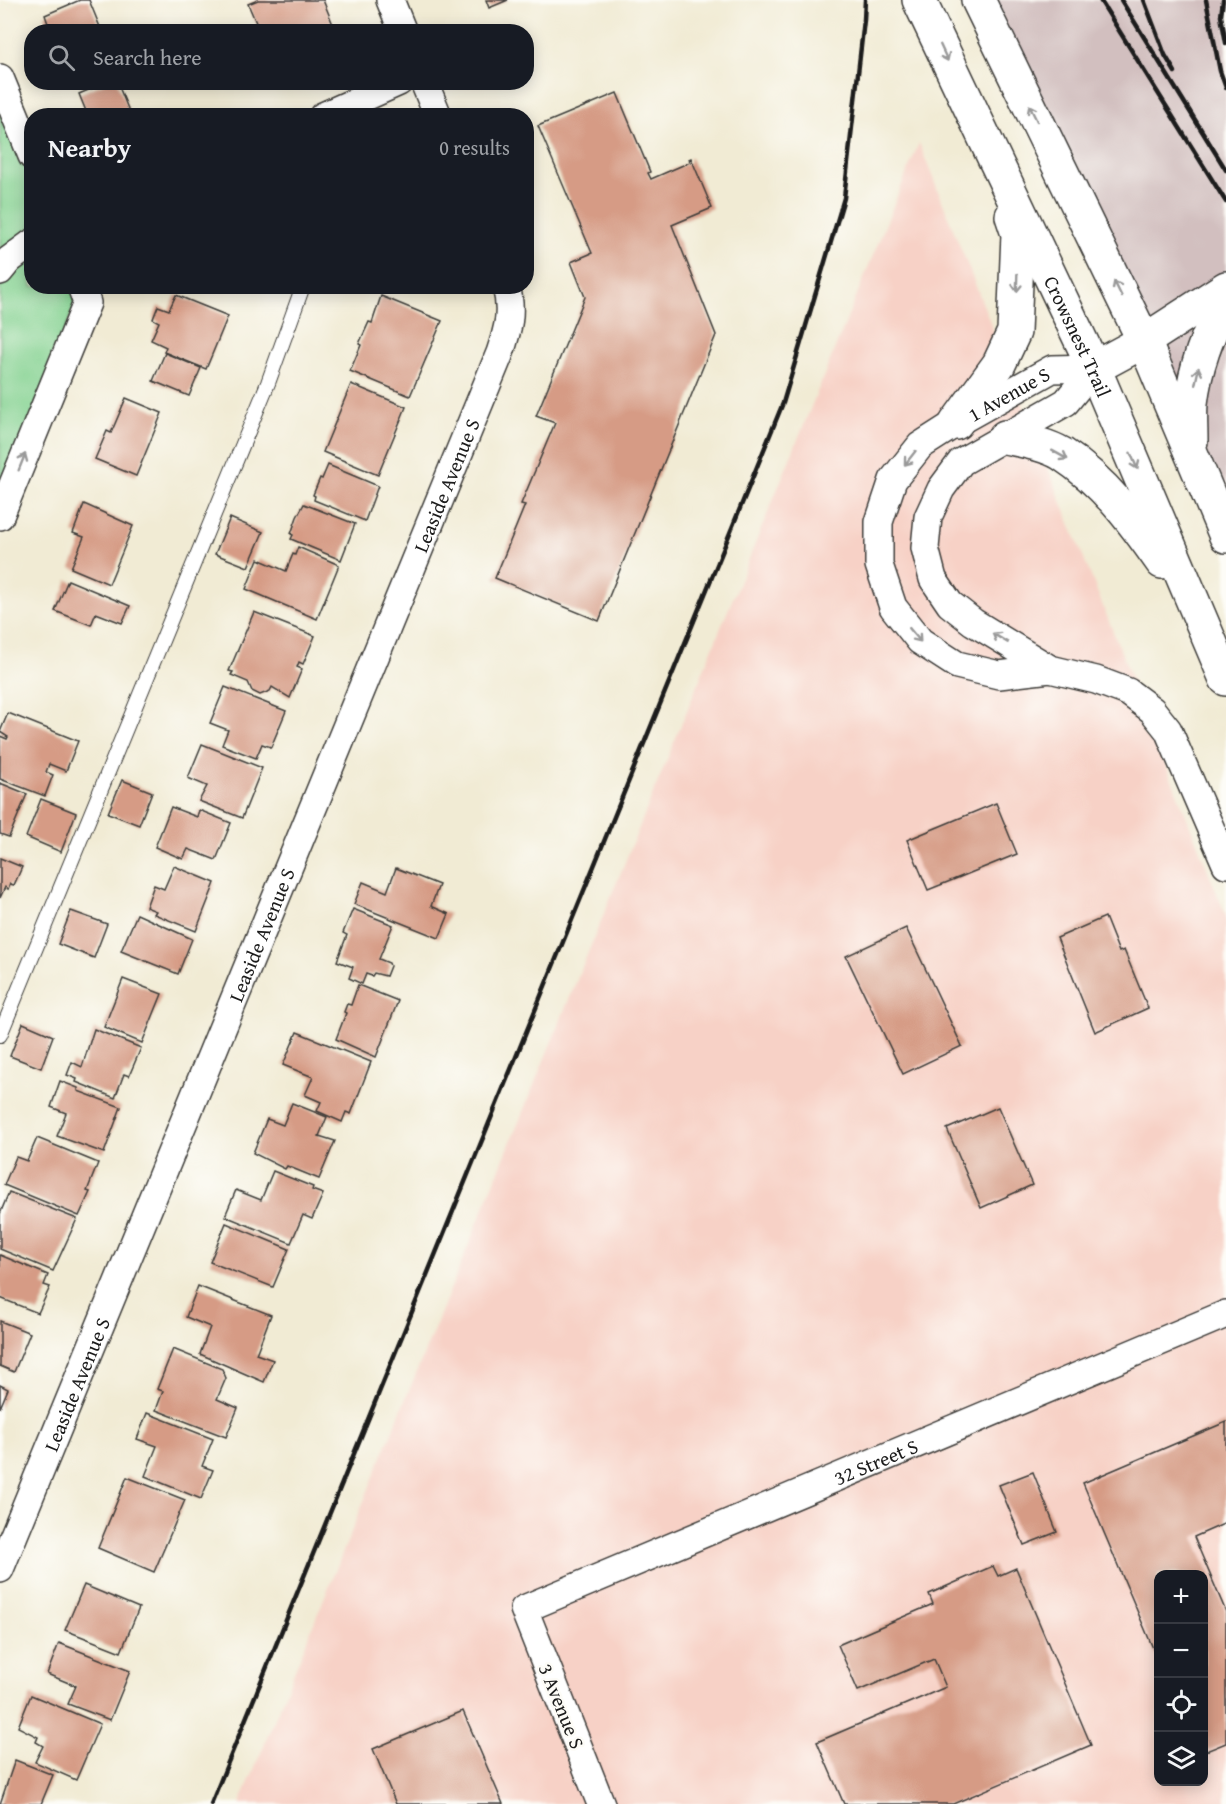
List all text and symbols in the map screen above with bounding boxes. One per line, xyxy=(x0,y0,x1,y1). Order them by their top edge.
search box xyxy=(24,24,534,90)
icon: search xyxy=(45,41,78,74)
text: Search here xyxy=(93,41,202,73)
one-way arrow xyxy=(939,43,951,61)
one-way arrow xyxy=(1027,105,1038,123)
text: Nearby xyxy=(48,128,131,167)
text: 0 results xyxy=(439,133,510,162)
street label: Crowsnest Trail xyxy=(1038,271,1119,402)
one-way arrow xyxy=(1011,273,1022,293)
one-way arrow xyxy=(1112,280,1123,298)
street label: 1 Avenue S xyxy=(962,359,1055,428)
one-way arrow xyxy=(1192,366,1203,386)
street label: Leaside Avenue S xyxy=(405,414,486,556)
one-way arrow xyxy=(1051,449,1068,461)
one-way arrow xyxy=(904,450,917,466)
one-way arrow xyxy=(1129,452,1140,470)
one-way arrow xyxy=(17,453,28,471)
one-way arrow xyxy=(909,627,922,643)
one-way arrow xyxy=(992,631,1009,644)
street label: Leaside Avenue S xyxy=(220,863,301,1006)
street label: Leaside Avenue S xyxy=(36,1313,117,1455)
street label: 32 Street S xyxy=(829,1431,922,1492)
map controls xyxy=(1154,1570,1208,1786)
button: + xyxy=(1154,1570,1208,1624)
button: − xyxy=(1154,1624,1208,1678)
street label: 3 Avenue S xyxy=(532,1659,592,1753)
button: locate xyxy=(1154,1678,1208,1732)
button: layers xyxy=(1154,1732,1208,1786)

